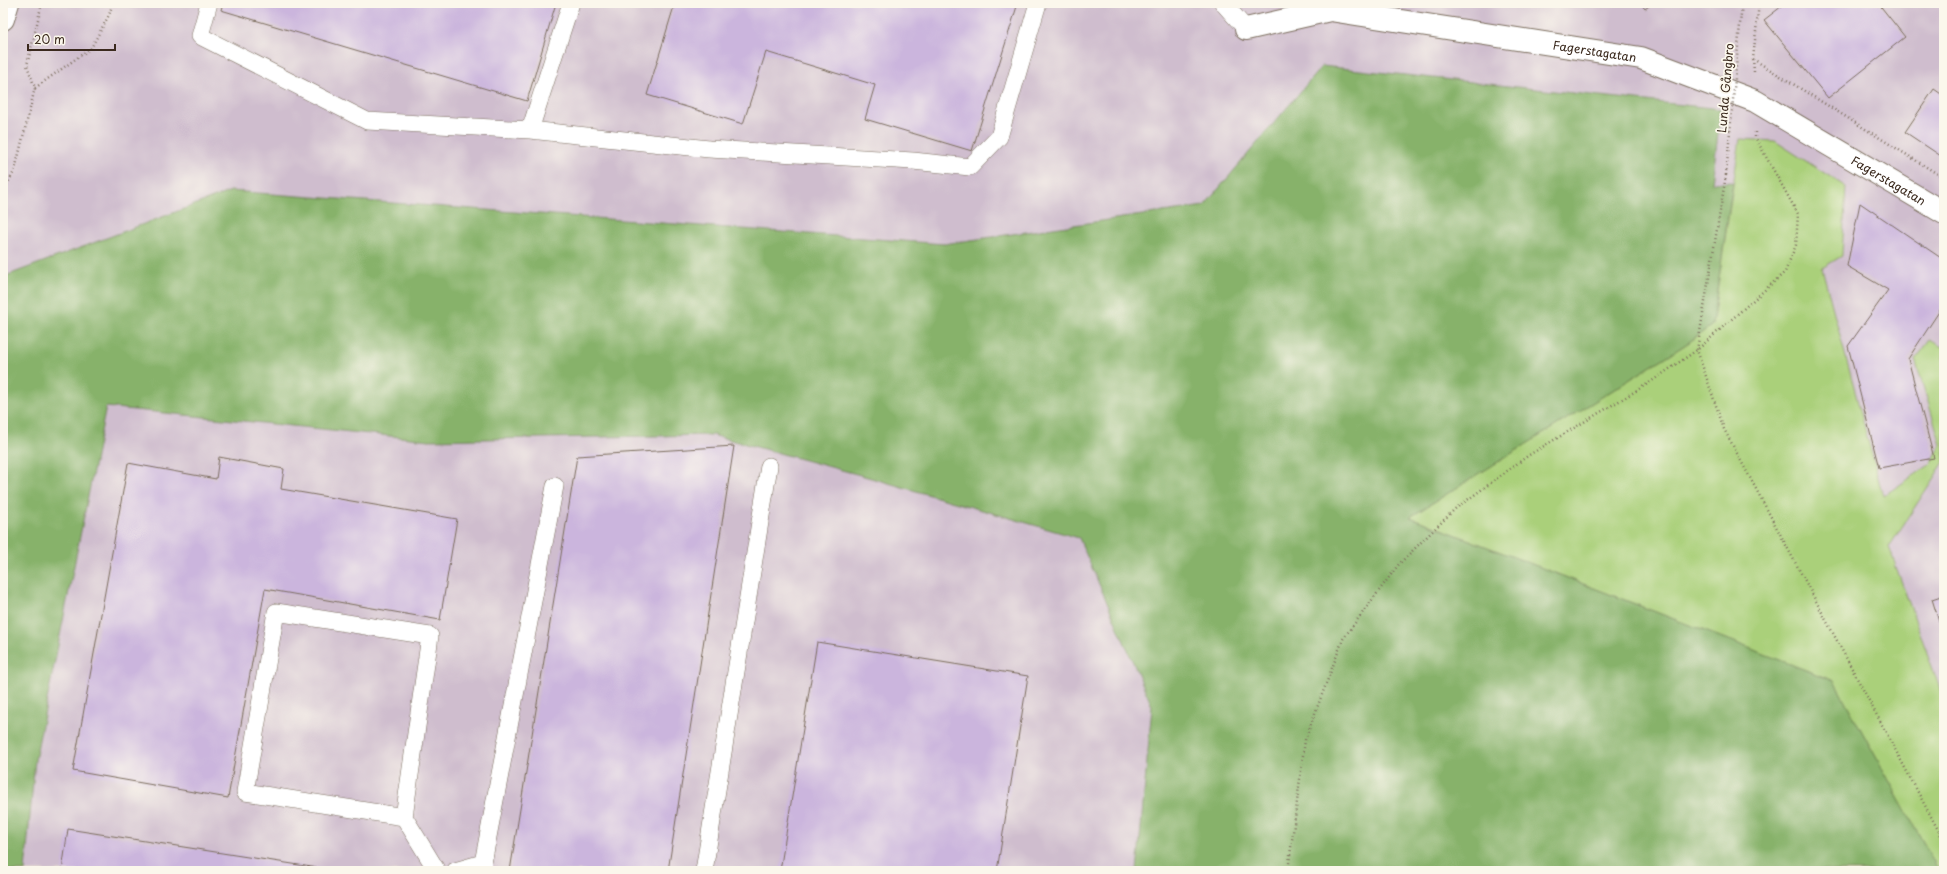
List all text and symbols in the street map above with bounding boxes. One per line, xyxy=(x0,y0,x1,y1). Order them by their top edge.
scale bar xyxy=(28,26,115,52)
text: 20 m xyxy=(34,30,65,48)
street label: Fagerstagatan xyxy=(1552,36,1638,66)
street label: Lunda Gångbro xyxy=(1712,42,1738,134)
street label: Fagerstagatan xyxy=(1848,151,1929,209)

